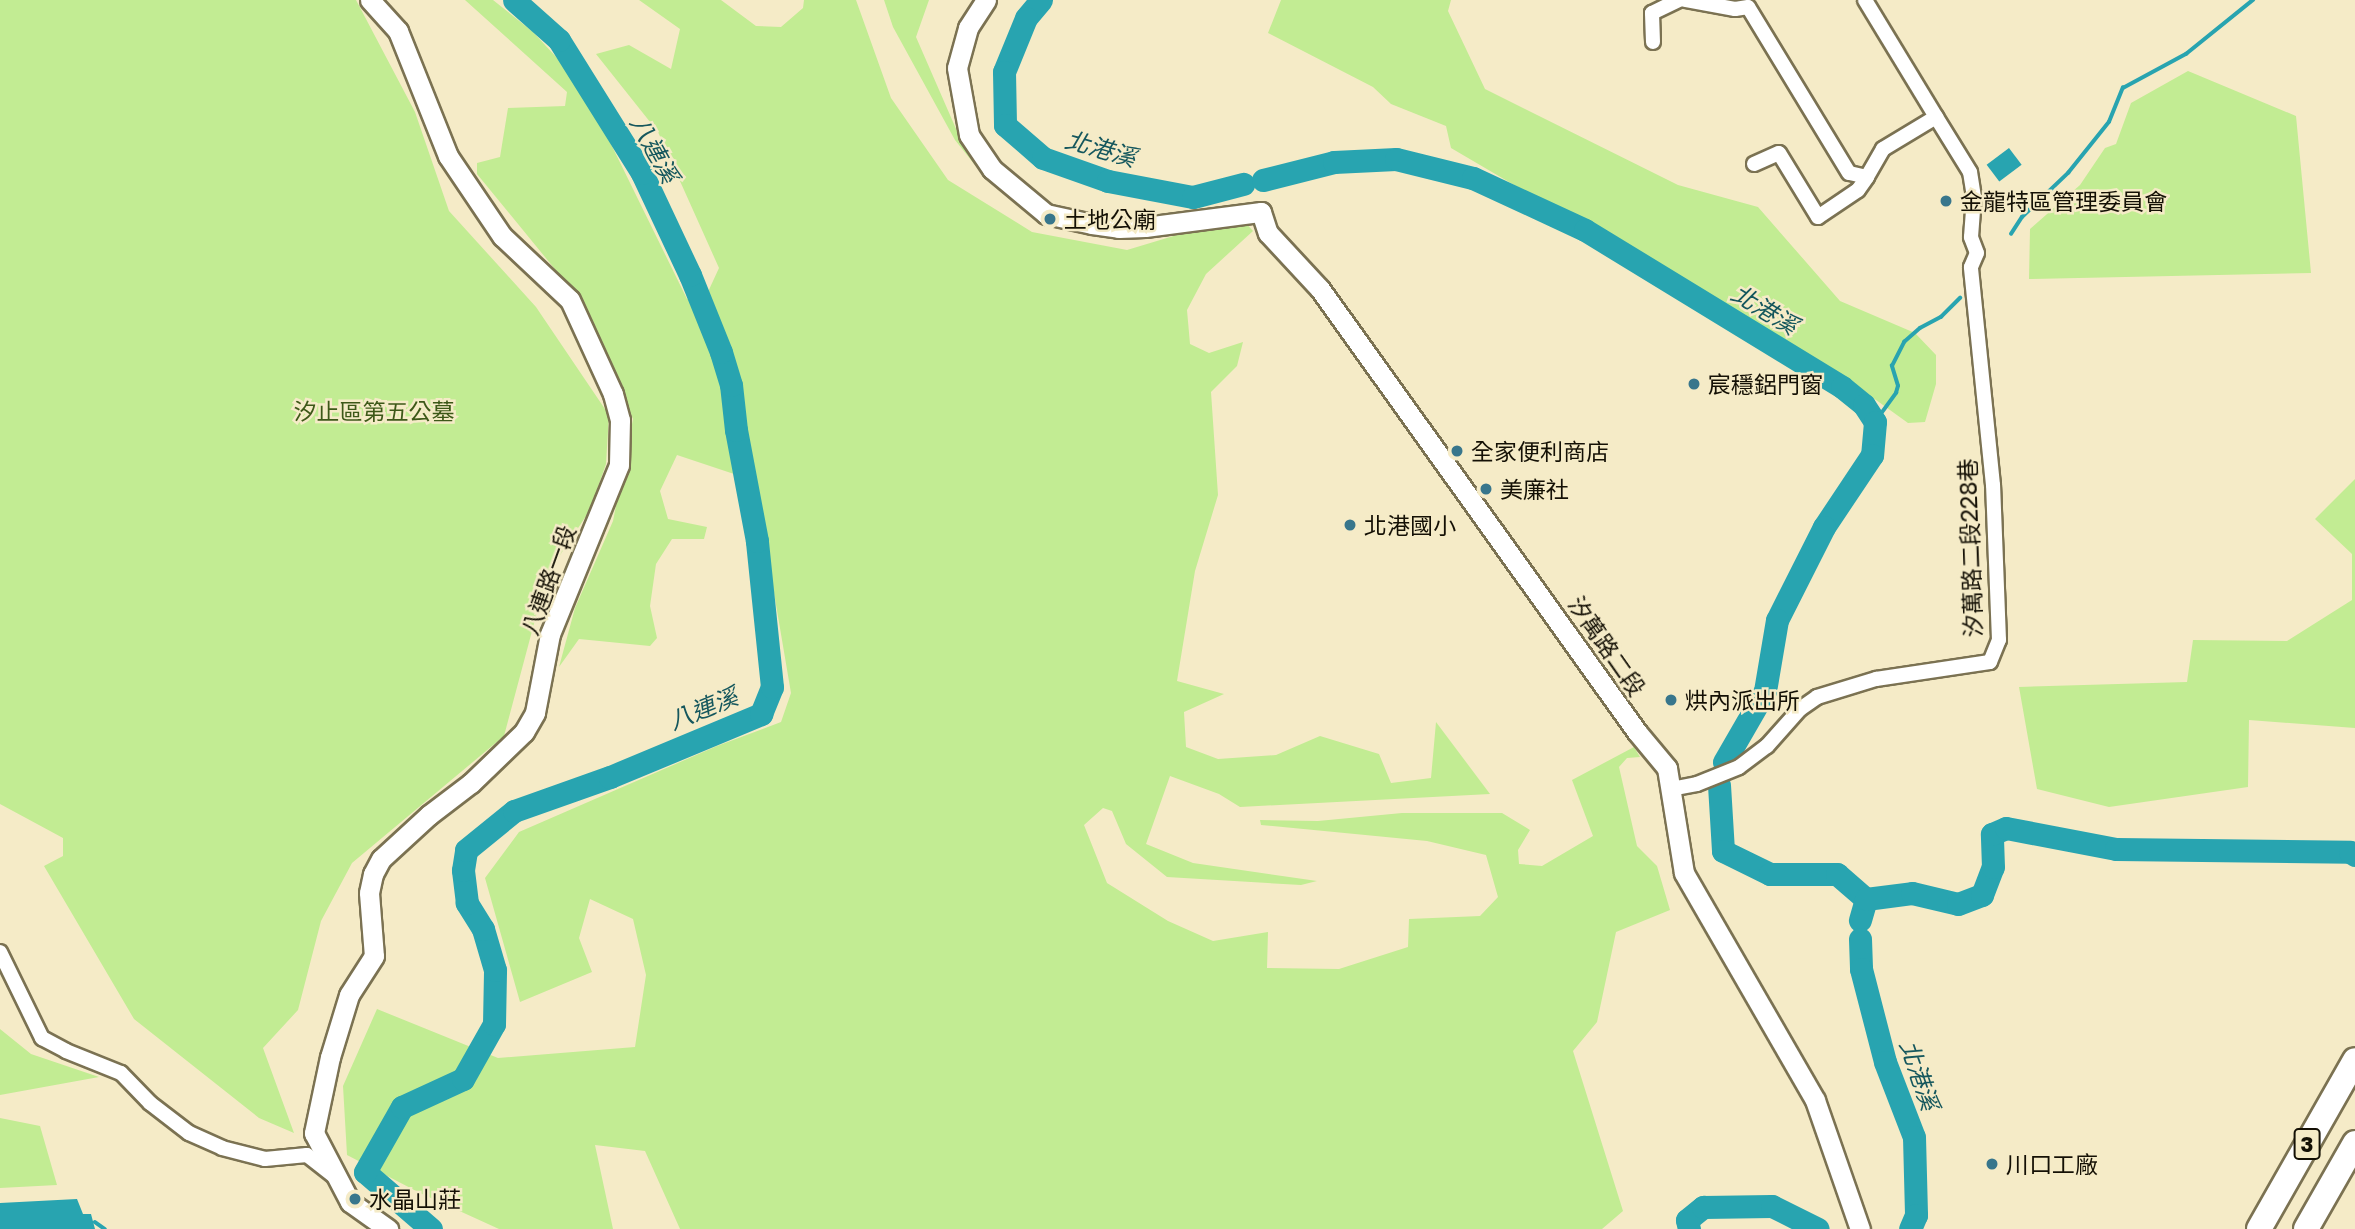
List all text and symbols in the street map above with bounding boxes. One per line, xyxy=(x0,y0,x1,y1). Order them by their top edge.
water label: 八連溪 xyxy=(625,111,685,187)
water label: 北港溪 xyxy=(1062,124,1140,172)
place label: 金龍特區管理委員會 xyxy=(1960,187,2167,215)
marker: 金龍特區管理委員會 xyxy=(1938,193,1954,209)
place label: 土地公廟 xyxy=(1064,205,1156,233)
marker: 土地公廟 xyxy=(1042,211,1058,227)
water label: 北港溪 xyxy=(1727,278,1803,340)
place label: 宸穩鋁門窗 xyxy=(1708,370,1823,398)
marker: 宸穩鋁門窗 xyxy=(1686,376,1702,392)
park label: 汐止區第五公墓 xyxy=(294,397,454,425)
place label: 全家便利商店 xyxy=(1471,437,1609,465)
marker: 全家便利商店 xyxy=(1449,443,1465,459)
street label: 汐萬路二段228巷 xyxy=(1953,458,1987,638)
place label: 美廉社 xyxy=(1500,475,1569,503)
marker: 美廉社 xyxy=(1478,481,1494,497)
place label: 北港國小 xyxy=(1364,511,1456,539)
marker: 北港國小 xyxy=(1342,517,1358,533)
street label: 八連路一段 xyxy=(515,521,581,639)
street label: 汐萬路二段 xyxy=(1563,591,1651,701)
water label: 八連溪 xyxy=(664,681,742,735)
place label: 烘內派出所 xyxy=(1685,686,1800,714)
marker: 烘內派出所 xyxy=(1663,692,1679,708)
water label: 北港溪 xyxy=(1895,1036,1945,1114)
road number: 3 xyxy=(2293,1126,2321,1162)
place label: 川口工廠 xyxy=(2006,1150,2098,1178)
marker: 川口工廠 xyxy=(1984,1156,2000,1172)
place label: 水晶山莊 xyxy=(369,1185,461,1213)
marker: 水晶山莊 xyxy=(347,1191,363,1207)

